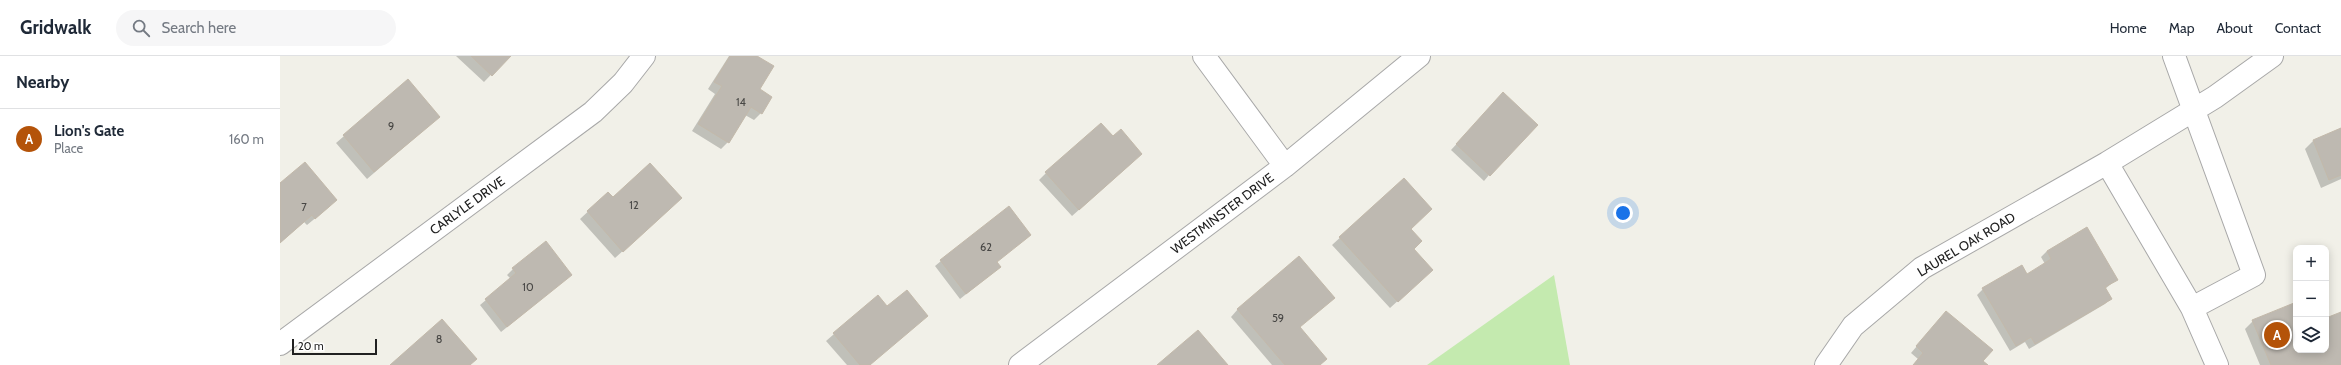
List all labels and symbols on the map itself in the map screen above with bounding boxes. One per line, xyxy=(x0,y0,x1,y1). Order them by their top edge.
house number: 14 xyxy=(736,95,747,109)
house number: 9 xyxy=(388,119,394,133)
street label: WESTMINSTER DRIVE xyxy=(1167,169,1277,257)
street label: CARLYLE DRIVE xyxy=(426,172,508,238)
house number: 12 xyxy=(629,198,639,212)
house number: 7 xyxy=(301,200,307,214)
your location xyxy=(1613,203,1633,223)
street label: LAUREL OAK ROAD xyxy=(1914,208,2018,280)
house number: 62 xyxy=(980,240,992,254)
house number: 10 xyxy=(522,280,534,294)
house number: 59 xyxy=(1272,311,1284,325)
pin: A xyxy=(2264,320,2290,350)
house number: 8 xyxy=(436,332,442,346)
scale bar xyxy=(292,337,377,356)

